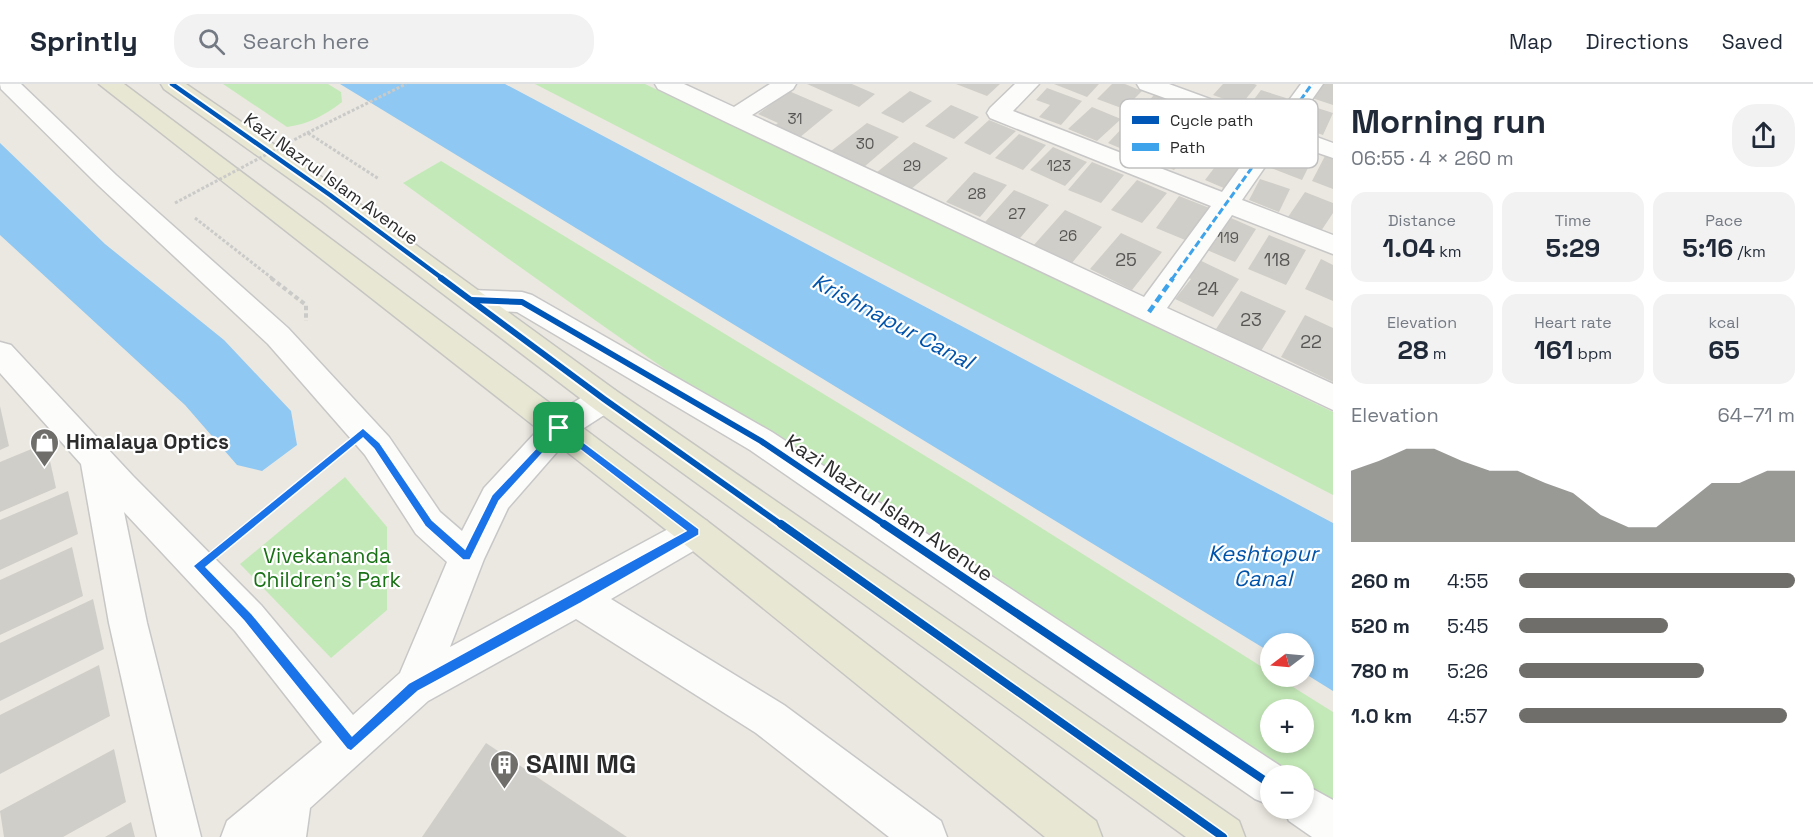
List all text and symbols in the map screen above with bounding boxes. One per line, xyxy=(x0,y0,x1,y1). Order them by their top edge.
search box xyxy=(174,14,594,68)
text: Sprintly xyxy=(30,23,138,59)
icon: search xyxy=(195,25,228,58)
text: Search here xyxy=(243,27,370,55)
text: Map xyxy=(1509,28,1553,55)
text: Directions xyxy=(1586,28,1689,55)
text: Saved xyxy=(1722,28,1783,55)
legend xyxy=(1120,99,1318,168)
text: Morning run xyxy=(1351,101,1546,143)
button: share xyxy=(1732,104,1795,167)
street label: Kazi Nazrul Islam Avenue xyxy=(239,107,423,250)
house number: 31 xyxy=(787,109,803,128)
text: Cycle path xyxy=(1170,110,1253,131)
house number: 30 xyxy=(856,134,874,153)
text: Path xyxy=(1170,137,1205,158)
text: 06:55 · 4 × 260 m xyxy=(1351,145,1514,171)
house number: 29 xyxy=(903,156,921,175)
house number: 123 xyxy=(1047,156,1071,175)
house number: 28 xyxy=(968,184,986,203)
house number: 27 xyxy=(1008,204,1026,223)
text: Distance xyxy=(1388,210,1456,231)
text: Time xyxy=(1555,210,1591,231)
text: Pace xyxy=(1705,210,1743,231)
house number: 26 xyxy=(1059,226,1077,245)
house number: 119 xyxy=(1217,228,1239,247)
text: 1.04 xyxy=(1382,231,1435,265)
text: 5:29 xyxy=(1546,231,1600,265)
text: 5:16 xyxy=(1682,231,1733,265)
text: km xyxy=(1435,241,1462,262)
text: /km xyxy=(1733,241,1766,262)
house number: 25 xyxy=(1115,248,1137,271)
house number: 118 xyxy=(1264,248,1290,271)
water label: Krishnapur Canal xyxy=(808,267,981,376)
house number: 24 xyxy=(1197,277,1219,300)
house number: 23 xyxy=(1240,308,1262,331)
text: Elevation xyxy=(1387,312,1457,333)
text: Heart rate xyxy=(1534,312,1612,333)
text: kcal xyxy=(1709,312,1739,333)
house number: 22 xyxy=(1300,330,1322,353)
text: 28 xyxy=(1398,333,1429,367)
text: 161 xyxy=(1534,333,1573,367)
text: 65 xyxy=(1708,333,1740,367)
text: m xyxy=(1429,343,1446,364)
text: bpm xyxy=(1573,343,1612,364)
pin xyxy=(533,402,584,453)
text: Elevation xyxy=(1351,402,1439,428)
text: 64–71 m xyxy=(1717,402,1795,428)
icon: arrive xyxy=(542,411,575,444)
shop icon: Himalaya Optics xyxy=(29,426,61,468)
place label: Himalaya Optics xyxy=(66,428,229,455)
street label: Kazi Nazrul Islam Avenue xyxy=(780,428,999,587)
water label: Keshtopur Canal xyxy=(1208,539,1321,592)
park label: Vivekananda Children's Park xyxy=(253,542,401,593)
text: 260 m xyxy=(1351,568,1410,594)
text: 4:55 xyxy=(1447,568,1489,594)
text: 520 m xyxy=(1351,613,1410,639)
text: 5:45 xyxy=(1447,613,1489,639)
north arrow xyxy=(1260,633,1314,687)
map controls xyxy=(1260,633,1314,819)
text: 780 m xyxy=(1351,658,1409,684)
text: 5:26 xyxy=(1447,658,1488,684)
button: + xyxy=(1260,699,1314,753)
text: 1.0 km xyxy=(1351,703,1412,729)
text: 4:57 xyxy=(1447,703,1488,729)
place label: SAINI MG xyxy=(526,747,636,781)
building icon: SAINI MG xyxy=(489,748,521,790)
button: − xyxy=(1260,765,1314,819)

